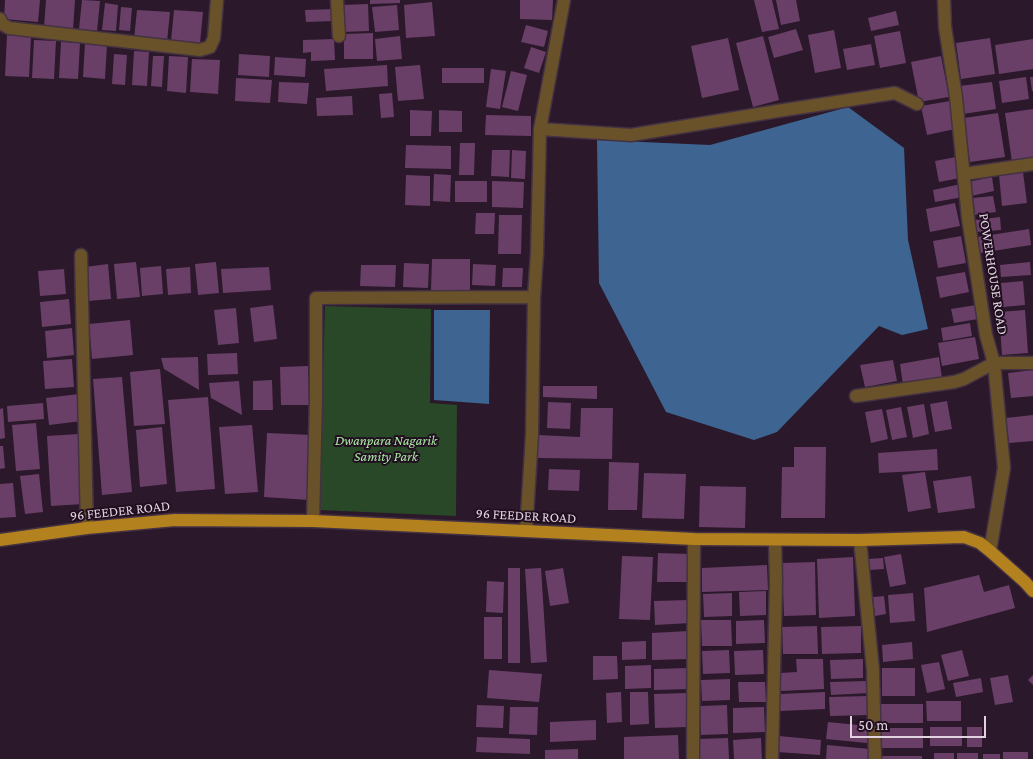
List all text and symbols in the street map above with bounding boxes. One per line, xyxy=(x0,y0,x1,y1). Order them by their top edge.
street label: POWERHOUSE ROAD xyxy=(975,212,1011,336)
park label: Dwanpara Nagarik Samity Park xyxy=(335,433,437,466)
street label: 96 FEEDER ROAD xyxy=(69,497,171,525)
street label: 96 FEEDER ROAD xyxy=(475,505,577,527)
scale bar xyxy=(853,706,989,738)
text: 50 m xyxy=(858,717,888,733)

